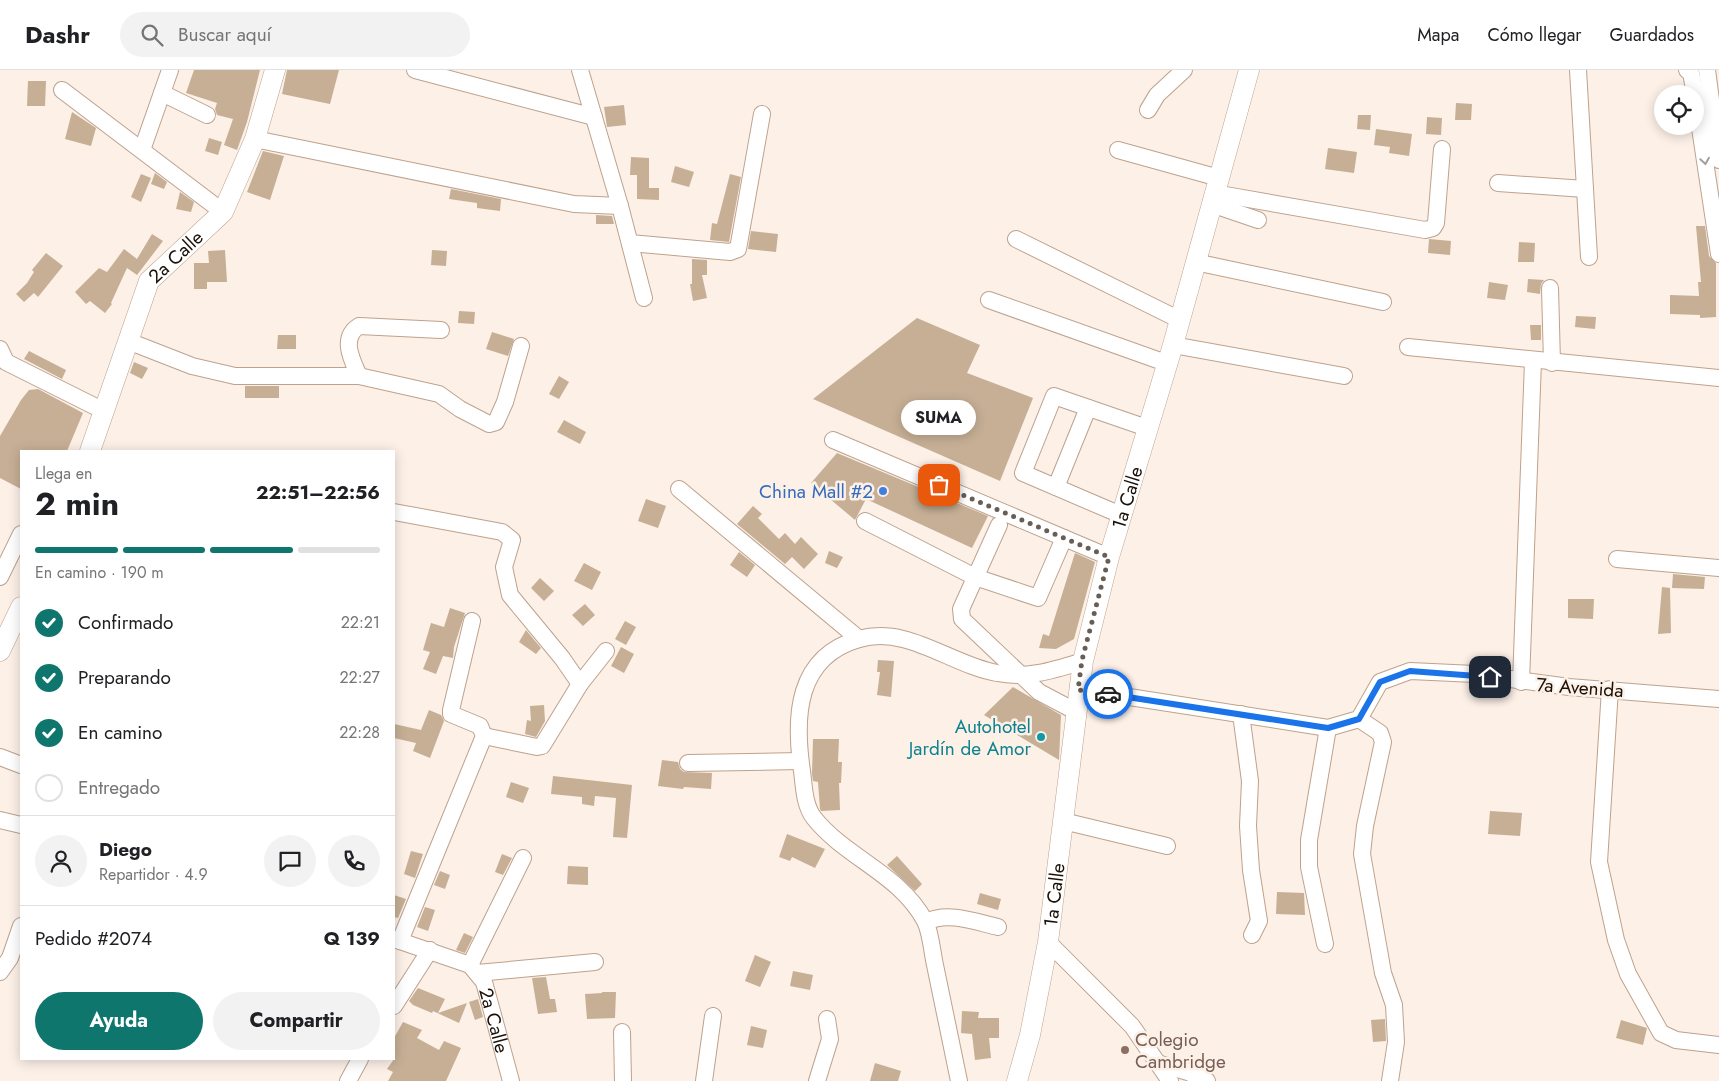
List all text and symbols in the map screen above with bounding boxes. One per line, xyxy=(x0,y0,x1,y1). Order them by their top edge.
search box xyxy=(120,12,470,57)
text: Dashr xyxy=(25,17,90,52)
icon: search xyxy=(138,21,166,49)
text: Buscar aquí xyxy=(178,21,272,48)
text: Mapa xyxy=(1417,22,1459,48)
text: Cómo llegar xyxy=(1487,22,1582,48)
text: Guardados xyxy=(1610,22,1694,48)
map controls xyxy=(1654,85,1704,135)
button: locate xyxy=(1654,85,1704,135)
one-way arrow xyxy=(1699,157,1710,165)
street label: 2a Calle xyxy=(142,224,209,289)
callout: SUMA xyxy=(902,400,976,435)
text: SUMA xyxy=(915,406,962,429)
text: Llega en xyxy=(35,462,92,485)
street label: 1a Calle xyxy=(1105,463,1150,532)
pin xyxy=(918,464,960,506)
icon: bag xyxy=(925,471,953,499)
place label: China Mall #2 xyxy=(759,478,873,505)
text: 22:51–22:56 xyxy=(256,479,380,506)
text: 2 min xyxy=(35,481,119,527)
marker: China Mall #2 xyxy=(877,485,889,497)
text: En camino · 190 m xyxy=(35,561,164,584)
icon: check xyxy=(35,609,63,637)
text: Confirmado xyxy=(78,609,173,636)
text: 22:21 xyxy=(341,611,380,634)
pin xyxy=(1469,656,1511,698)
icon: home xyxy=(1476,663,1504,691)
icon: check xyxy=(35,664,63,692)
text: Preparando xyxy=(78,664,171,691)
text: 22:27 xyxy=(339,666,380,689)
courier xyxy=(1083,669,1133,719)
street label: 7a Avenida xyxy=(1536,671,1624,704)
icon: car xyxy=(1094,680,1122,708)
place label: Autohotel Jardín de Amor xyxy=(906,713,1031,762)
icon: check xyxy=(35,719,63,747)
text: En camino xyxy=(78,719,162,746)
text: 22:28 xyxy=(339,721,380,744)
marker: Autohotel Jardín de Amor xyxy=(1035,731,1047,743)
text: Entregado xyxy=(78,774,160,801)
button: person xyxy=(35,835,87,887)
button: chat xyxy=(264,835,316,887)
button: phone xyxy=(328,835,380,887)
text: Diego xyxy=(99,836,152,863)
street label: 1a Calle xyxy=(1037,861,1072,928)
text: Repartidor · 4.9 xyxy=(99,863,208,886)
text: Pedido #2074 xyxy=(35,925,152,952)
text: Q 139 xyxy=(324,925,380,952)
street label: 2a Calle xyxy=(472,985,516,1056)
button: Ayuda xyxy=(35,992,203,1050)
button: Compartir xyxy=(213,992,380,1050)
place label: Colegio Cambridge xyxy=(1135,1026,1226,1075)
marker: Colegio Cambridge xyxy=(1119,1044,1131,1056)

